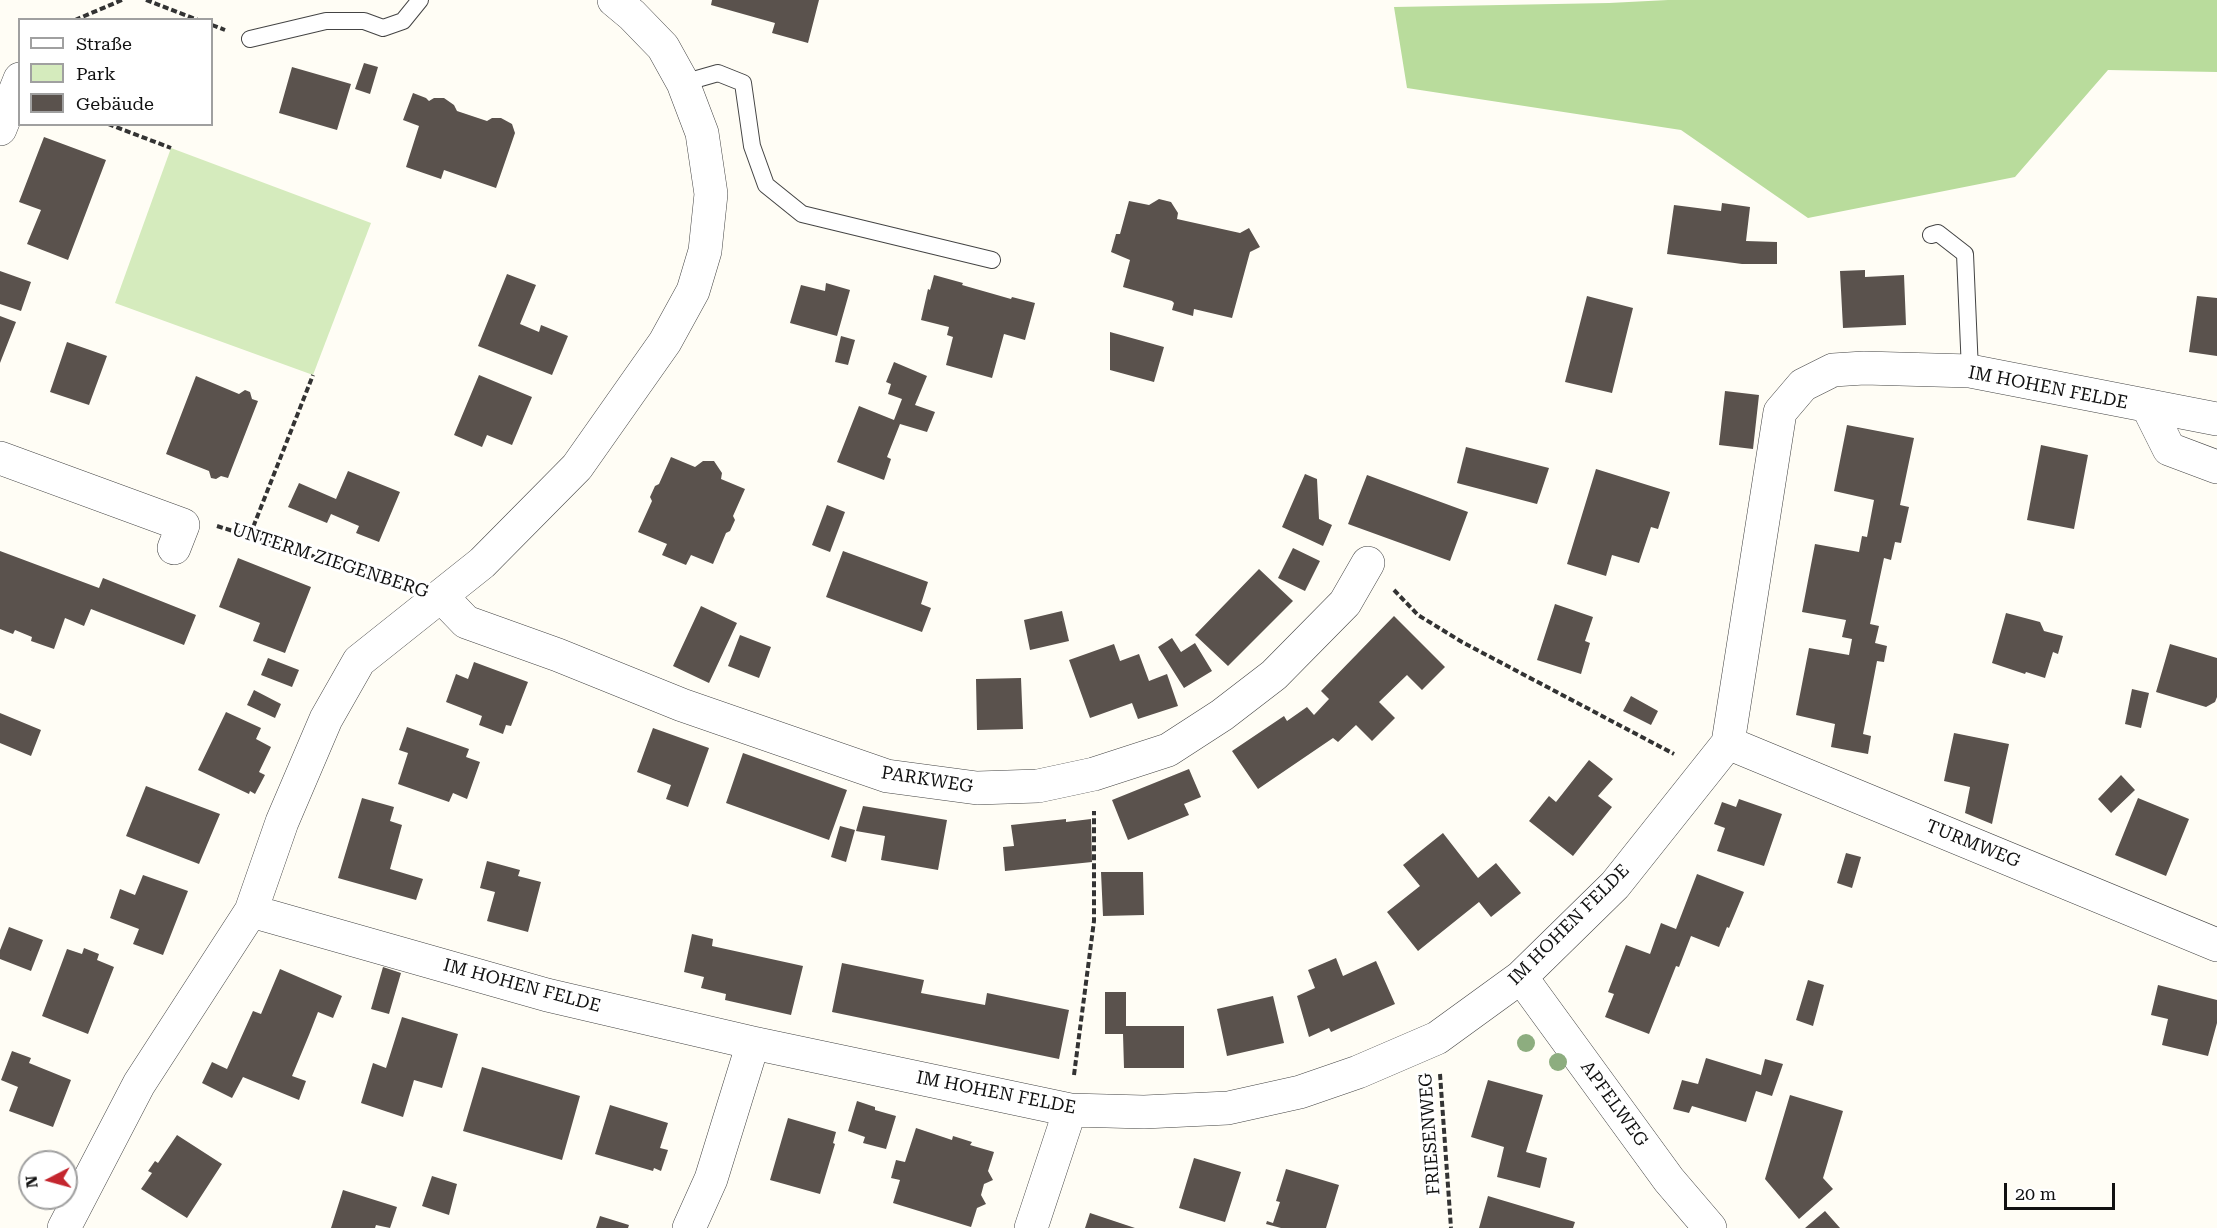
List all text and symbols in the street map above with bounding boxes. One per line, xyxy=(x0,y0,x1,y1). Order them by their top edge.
legend xyxy=(18,18,213,126)
text: Straße xyxy=(76,33,132,54)
text: Park xyxy=(76,63,116,84)
text: Gebäude xyxy=(76,93,154,114)
street label: IM HOHEN FELDE xyxy=(1966,362,2130,414)
street label: UNTERM ZIEGENBERG xyxy=(229,519,431,603)
street label: PARKWEG xyxy=(880,762,974,798)
street label: TURMWEG xyxy=(1923,815,2023,873)
street label: IM HOHEN FELDE xyxy=(1504,860,1634,990)
street label: IM HOHEN FELDE xyxy=(441,955,603,1017)
street label: APFELWEG xyxy=(1576,1057,1652,1151)
street label: IM HOHEN FELDE xyxy=(914,1067,1078,1119)
street label: FRIESENWEG xyxy=(1415,1072,1445,1196)
north arrow xyxy=(18,1150,78,1210)
scale bar xyxy=(2007,1171,2118,1209)
text: N xyxy=(21,1175,42,1189)
text: 20 m xyxy=(2015,1183,2056,1204)

